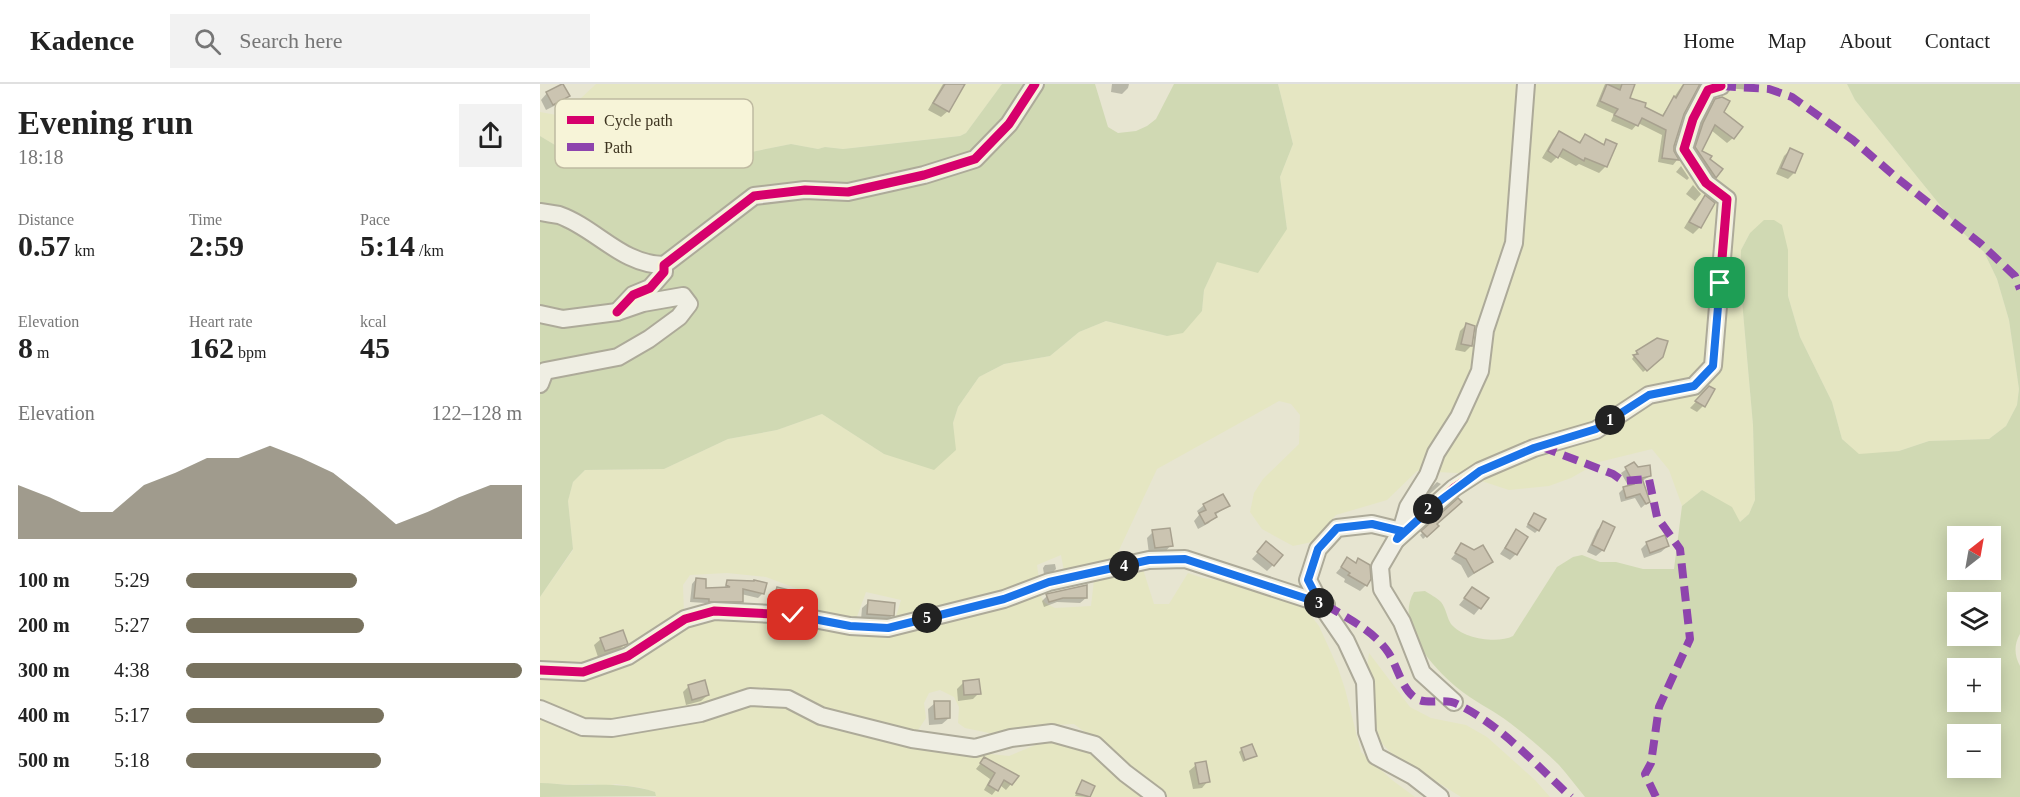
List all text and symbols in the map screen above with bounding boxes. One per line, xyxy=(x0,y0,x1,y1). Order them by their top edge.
search box xyxy=(170,14,590,68)
text: Kadence xyxy=(30,25,134,56)
icon: search xyxy=(191,25,224,58)
text: Search here xyxy=(239,28,342,53)
text: Home xyxy=(1683,29,1735,53)
text: Map xyxy=(1768,29,1806,53)
text: About xyxy=(1839,29,1892,53)
text: Contact xyxy=(1925,29,1990,53)
legend xyxy=(555,99,753,168)
button: share xyxy=(459,104,522,167)
text: Evening run xyxy=(18,105,193,141)
text: Cycle path xyxy=(604,112,673,130)
text: Path xyxy=(604,139,632,156)
text: 18:18 xyxy=(18,146,64,168)
text: Distance xyxy=(18,211,74,228)
text: Time xyxy=(189,211,222,228)
text: Pace xyxy=(360,211,390,228)
text: 0.57 xyxy=(18,229,71,262)
text: 2:59 xyxy=(189,229,244,262)
text: 5:14 xyxy=(360,229,415,262)
text: km xyxy=(71,242,95,259)
text: /km xyxy=(415,242,444,259)
pin xyxy=(1694,257,1745,308)
icon: arrive xyxy=(1703,266,1736,299)
text: Elevation xyxy=(18,313,79,330)
text: Heart rate xyxy=(189,313,253,330)
text: kcal xyxy=(360,313,387,330)
text: 8 xyxy=(18,331,33,364)
text: 162 xyxy=(189,331,234,364)
text: 45 xyxy=(360,331,390,364)
text: m xyxy=(33,344,49,361)
text: bpm xyxy=(234,344,266,361)
text: Elevation xyxy=(18,402,95,424)
text: 122–128 m xyxy=(431,402,522,424)
pin: 1 xyxy=(1595,405,1625,435)
text: 1 xyxy=(1606,411,1614,428)
pin: 2 xyxy=(1413,494,1443,524)
text: 2 xyxy=(1424,500,1432,517)
north arrow xyxy=(1947,526,2001,580)
map controls xyxy=(1947,526,2001,778)
pin: 4 xyxy=(1109,551,1139,581)
text: 4 xyxy=(1120,557,1128,574)
text: 100 m xyxy=(18,569,70,591)
text: 5:29 xyxy=(114,569,150,591)
pin: 3 xyxy=(1304,588,1334,618)
pin xyxy=(767,589,818,640)
button: layers xyxy=(1947,592,2001,646)
text: 3 xyxy=(1315,594,1323,611)
icon: check xyxy=(776,598,809,631)
pin: 5 xyxy=(912,603,942,633)
text: 5 xyxy=(923,609,931,626)
text: 200 m xyxy=(18,614,70,636)
text: 5:27 xyxy=(114,614,150,636)
button: + xyxy=(1947,658,2001,712)
text: 300 m xyxy=(18,659,70,681)
text: 4:38 xyxy=(114,659,150,681)
text: 400 m xyxy=(18,704,70,726)
text: 5:17 xyxy=(114,704,150,726)
button: − xyxy=(1947,724,2001,778)
text: 500 m xyxy=(18,749,70,771)
text: 5:18 xyxy=(114,749,150,771)

